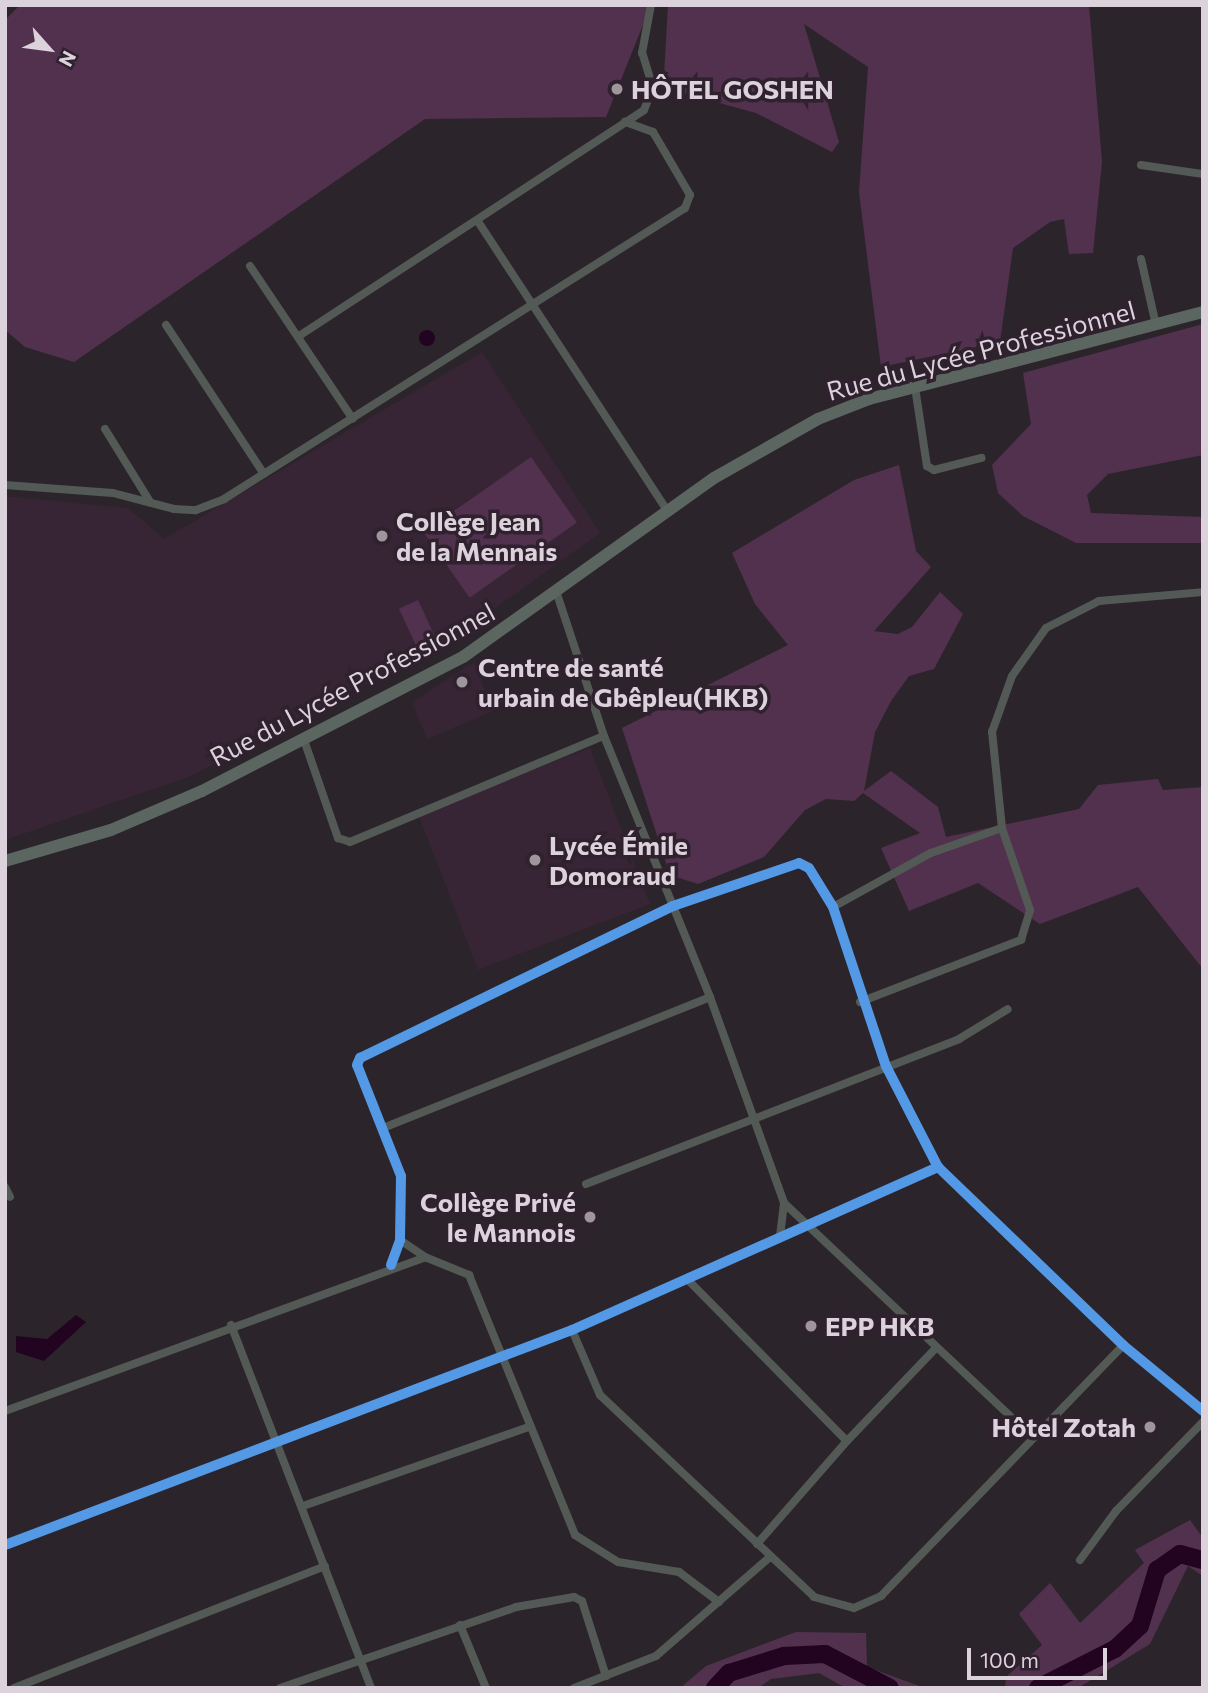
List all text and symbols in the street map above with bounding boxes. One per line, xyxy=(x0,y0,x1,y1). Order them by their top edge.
north arrow xyxy=(14,14,84,84)
text: N xyxy=(54,47,81,71)
place label: HÔTEL GOSHEN xyxy=(631,73,834,105)
marker: HÔTEL GOSHEN xyxy=(609,81,625,97)
street label: Rue du Lycée Professionnel xyxy=(823,294,1139,406)
place label: Collège Jean de la Mennais xyxy=(396,505,557,566)
marker: Collège Jean de la Mennais xyxy=(374,528,390,544)
street label: Rue du Lycée Professionnel xyxy=(204,596,500,772)
place label: Centre de santé urbain de Gbêpleu(HKB) xyxy=(478,651,768,712)
marker: Centre de santé urbain de Gbêpleu(HKB) xyxy=(452,672,472,692)
place label: Lycée Émile Domoraud xyxy=(549,829,688,890)
marker: Lycée Émile Domoraud xyxy=(527,852,543,868)
place label: Collège Privé le Mannois xyxy=(420,1186,576,1248)
marker: Collège Privé le Mannois xyxy=(582,1209,598,1225)
place label: EPP HKB xyxy=(825,1310,934,1342)
marker: EPP HKB xyxy=(803,1318,819,1334)
place label: Hôtel Zotah xyxy=(991,1411,1136,1443)
marker: Hôtel Zotah xyxy=(1142,1419,1158,1435)
scale bar xyxy=(970,1634,1110,1678)
text: 100 m xyxy=(980,1647,1039,1672)

